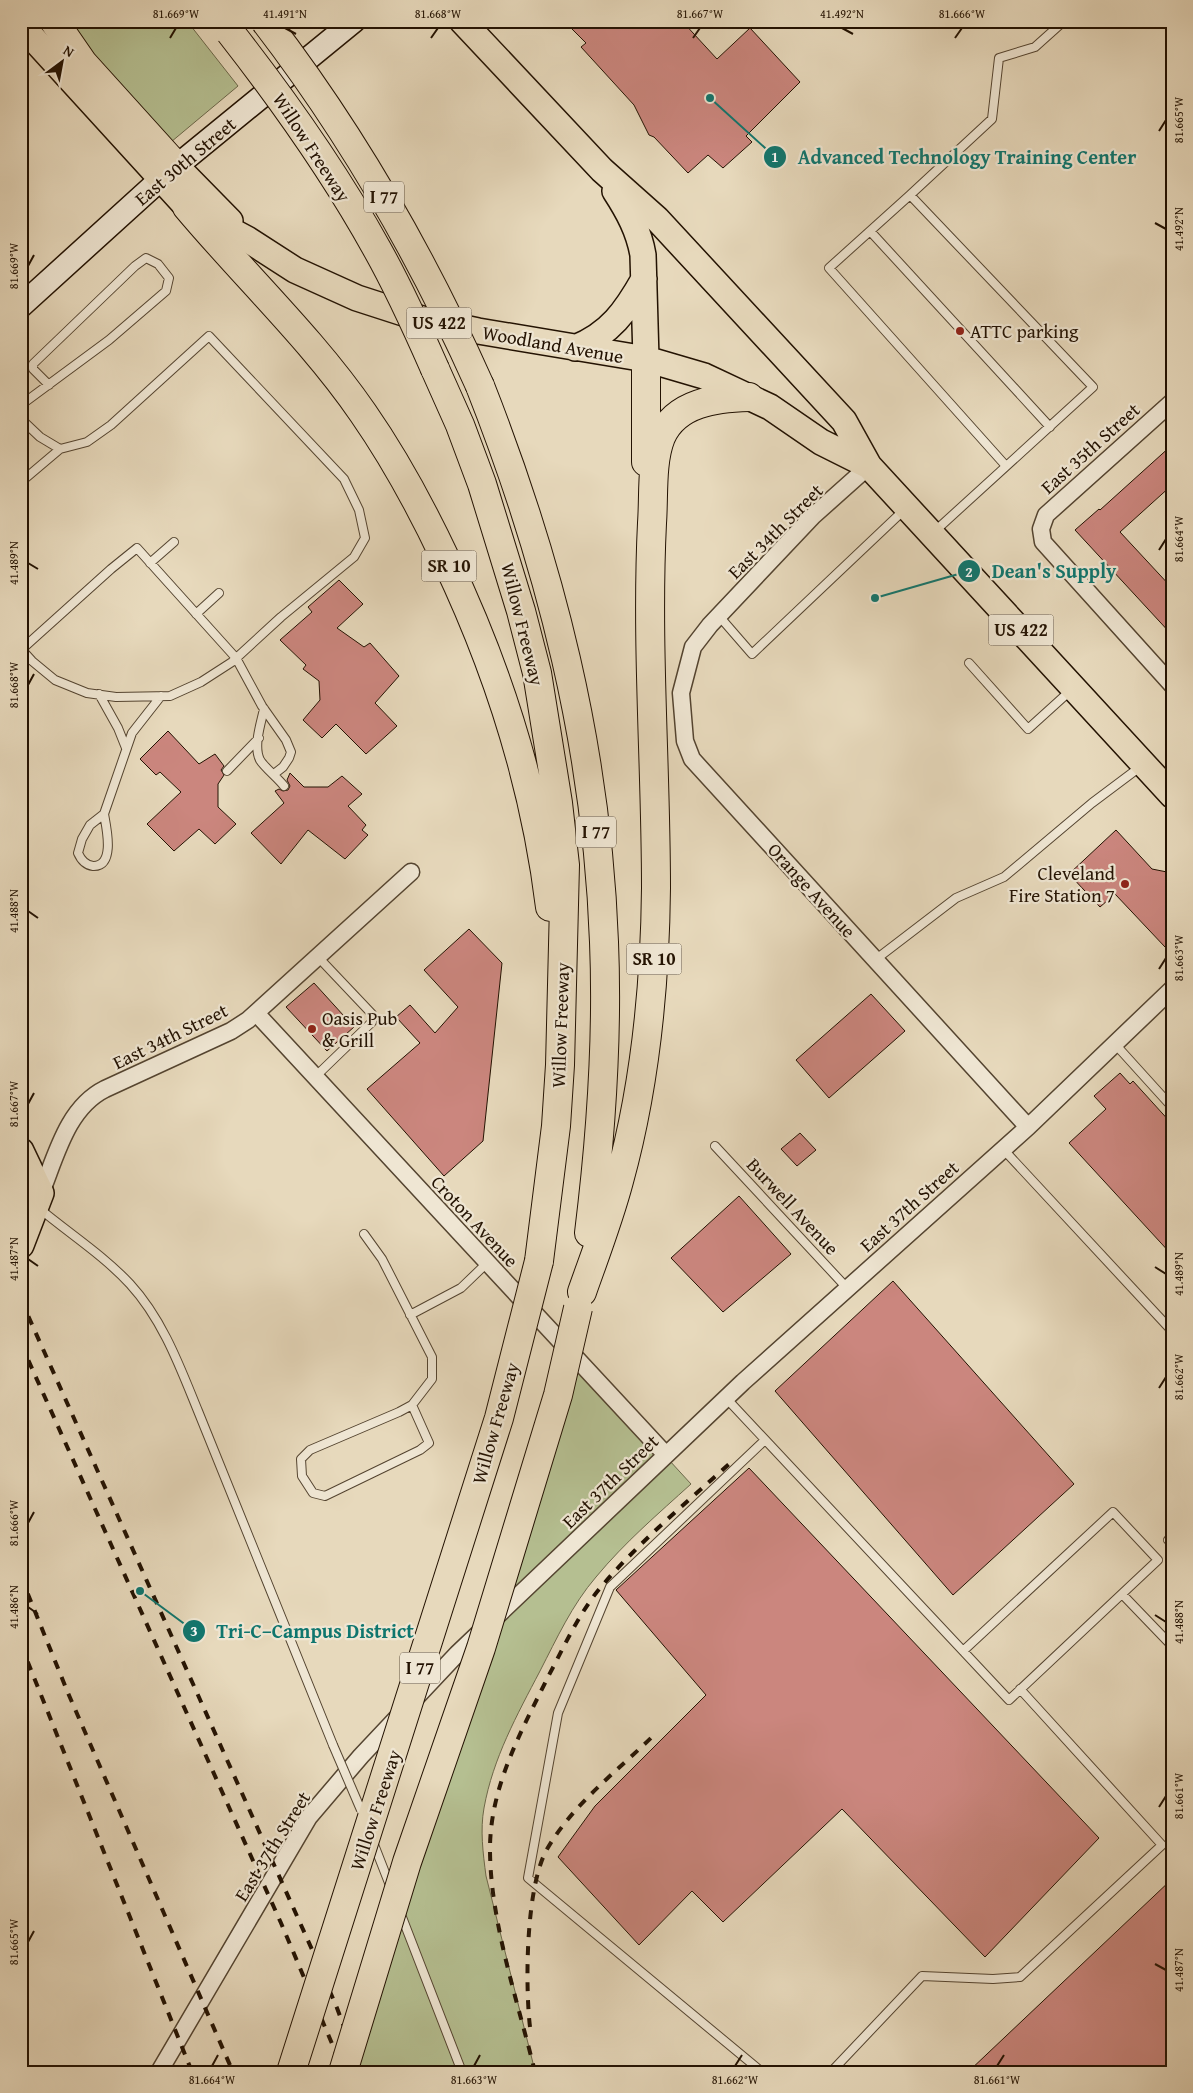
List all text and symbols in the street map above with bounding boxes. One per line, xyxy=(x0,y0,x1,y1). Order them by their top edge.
text: 81.669°W xyxy=(153,5,200,22)
text: 41.491°N xyxy=(263,5,307,22)
text: 81.668°W xyxy=(415,5,462,22)
text: 81.667°W xyxy=(677,5,724,22)
text: 41.492°N xyxy=(820,5,864,22)
text: 81.666°W xyxy=(939,5,986,22)
north arrow xyxy=(38,38,88,88)
text: N xyxy=(60,40,79,62)
street label: Willow Freeway xyxy=(266,87,358,208)
text: 81.665°W xyxy=(1170,96,1187,143)
street label: East 30th Street xyxy=(128,110,242,212)
callout: Advanced Technology Training Center xyxy=(762,140,1146,175)
text: Advanced Technology Training Center xyxy=(798,142,1136,171)
text: 1 xyxy=(771,146,779,167)
road number: I 77 xyxy=(364,182,404,212)
text: 41.492°N xyxy=(1170,207,1187,251)
text: 81.669°W xyxy=(5,242,22,289)
road number: US 422 xyxy=(406,307,472,338)
place label: ATTC parking xyxy=(970,317,1079,345)
street label: Woodland Avenue xyxy=(480,318,626,370)
marker: ATTC parking xyxy=(954,325,966,337)
street label: East 35th Street xyxy=(1034,396,1146,500)
street label: East 34th Street xyxy=(721,477,829,585)
text: 81.664°W xyxy=(1170,515,1187,562)
text: 41.489°N xyxy=(5,541,22,585)
road number: SR 10 xyxy=(422,550,476,582)
callout: Dean's Supply xyxy=(957,554,1127,589)
text: Dean's Supply xyxy=(992,556,1117,585)
street label: Willow Freeway xyxy=(494,560,552,689)
text: 2 xyxy=(965,561,973,582)
road number: US 422 xyxy=(988,614,1054,646)
text: 81.668°W xyxy=(5,661,22,708)
road number: I 77 xyxy=(576,816,616,848)
street label: Orange Avenue xyxy=(762,836,863,944)
place label: Cleveland Fire Station 7 xyxy=(1009,859,1116,909)
marker: Cleveland Fire Station 7 xyxy=(1119,878,1131,890)
text: 41.488°N xyxy=(5,889,22,933)
text: 81.663°W xyxy=(1170,934,1187,981)
road number: SR 10 xyxy=(626,944,682,974)
street label: Willow Freeway xyxy=(544,961,576,1088)
street label: East 34th Street xyxy=(108,996,233,1076)
place label: Oasis Pub & Grill xyxy=(322,1004,398,1054)
marker: Oasis Pub & Grill xyxy=(306,1023,318,1035)
text: 81.667°W xyxy=(5,1080,22,1127)
street label: Burwell Avenue xyxy=(740,1151,846,1261)
street label: East 37th Street xyxy=(853,1154,965,1258)
street label: Croton Avenue xyxy=(425,1169,525,1273)
text: 41.487°N xyxy=(5,1237,22,1281)
text: 41.489°N xyxy=(1170,1252,1187,1296)
text: 81.662°W xyxy=(1170,1353,1187,1400)
street label: Willow Freeway xyxy=(464,1358,526,1487)
street label: East 37th Street xyxy=(555,1427,665,1534)
text: 81.666°W xyxy=(5,1499,22,1546)
text: 41.486°N xyxy=(5,1585,22,1629)
text: 41.488°N xyxy=(1170,1600,1187,1644)
callout: Tri-C–Campus District xyxy=(181,1613,424,1648)
text: Tri-C–Campus District xyxy=(216,1616,414,1645)
text: 3 xyxy=(190,1620,198,1641)
road number: I 77 xyxy=(400,1652,440,1684)
street label: Willow Freeway xyxy=(342,1745,408,1874)
text: 81.661°W xyxy=(1170,1772,1187,1819)
street label: East 37th Street xyxy=(227,1785,317,1906)
text: 81.665°W xyxy=(5,1918,22,1965)
text: 41.487°N xyxy=(1170,1948,1187,1992)
text: 81.664°W xyxy=(189,2071,236,2088)
text: 81.663°W xyxy=(451,2071,498,2088)
text: 81.662°W xyxy=(712,2071,759,2088)
text: 81.661°W xyxy=(974,2071,1021,2088)

